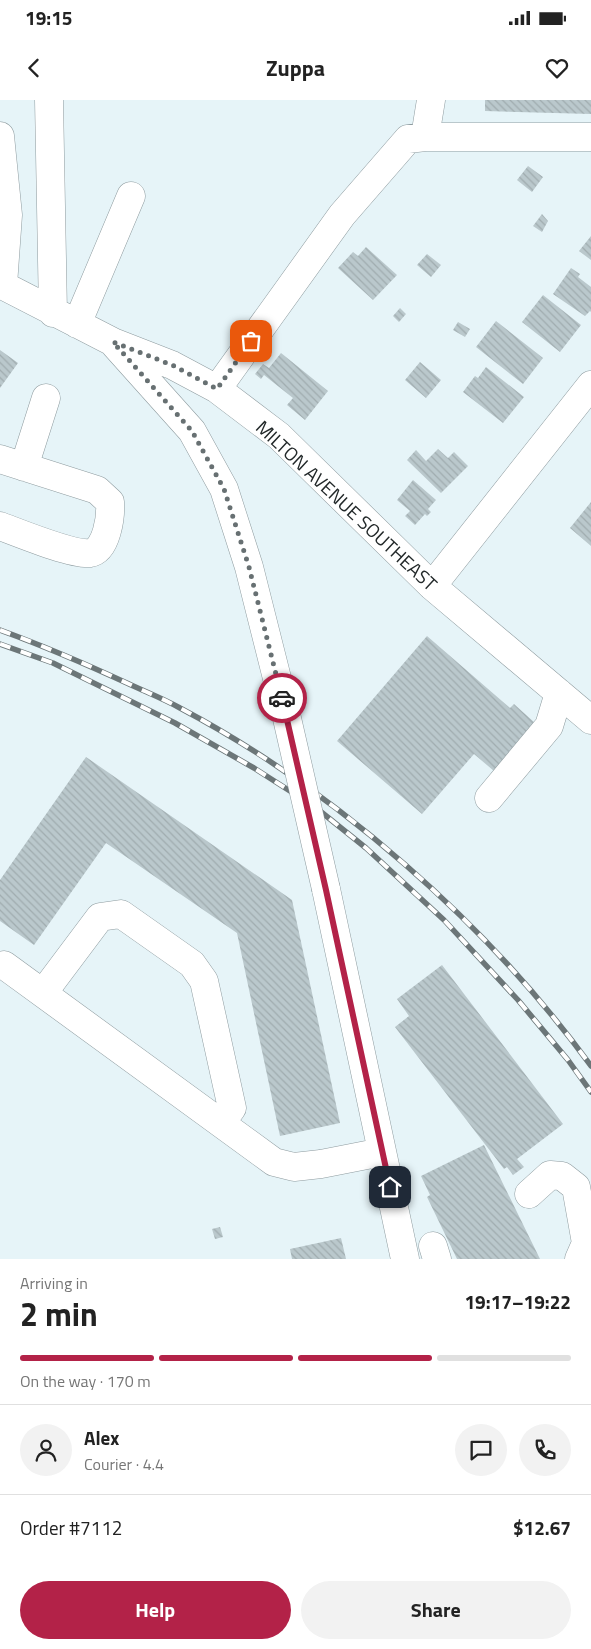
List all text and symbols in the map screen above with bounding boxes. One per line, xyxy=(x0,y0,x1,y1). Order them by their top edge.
text: 19:15 xyxy=(25,3,72,32)
text: Zuppa xyxy=(266,51,325,85)
icon: back xyxy=(20,54,48,82)
icon: heart xyxy=(543,54,571,82)
pin xyxy=(230,320,272,362)
icon: bag xyxy=(237,327,265,355)
street label: MILTON AVENUE SOUTHEAST xyxy=(250,413,444,597)
courier xyxy=(257,673,307,723)
icon: car xyxy=(268,684,296,712)
pin xyxy=(369,1166,411,1208)
icon: home xyxy=(376,1173,404,1201)
text: Arriving in xyxy=(20,1271,88,1295)
text: 19:17–19:22 xyxy=(464,1287,571,1316)
text: 2 min xyxy=(20,1290,98,1338)
text: On the way · 170 m xyxy=(20,1369,151,1393)
text: Alex xyxy=(84,1423,119,1452)
button: person xyxy=(20,1424,72,1476)
button: chat xyxy=(455,1424,507,1476)
button: phone xyxy=(519,1424,571,1476)
text: Courier · 4.4 xyxy=(84,1452,164,1476)
text: Order #7112 xyxy=(20,1513,122,1542)
text: $12.67 xyxy=(513,1513,571,1542)
button: Help xyxy=(20,1581,291,1639)
button: Share xyxy=(301,1581,571,1639)

